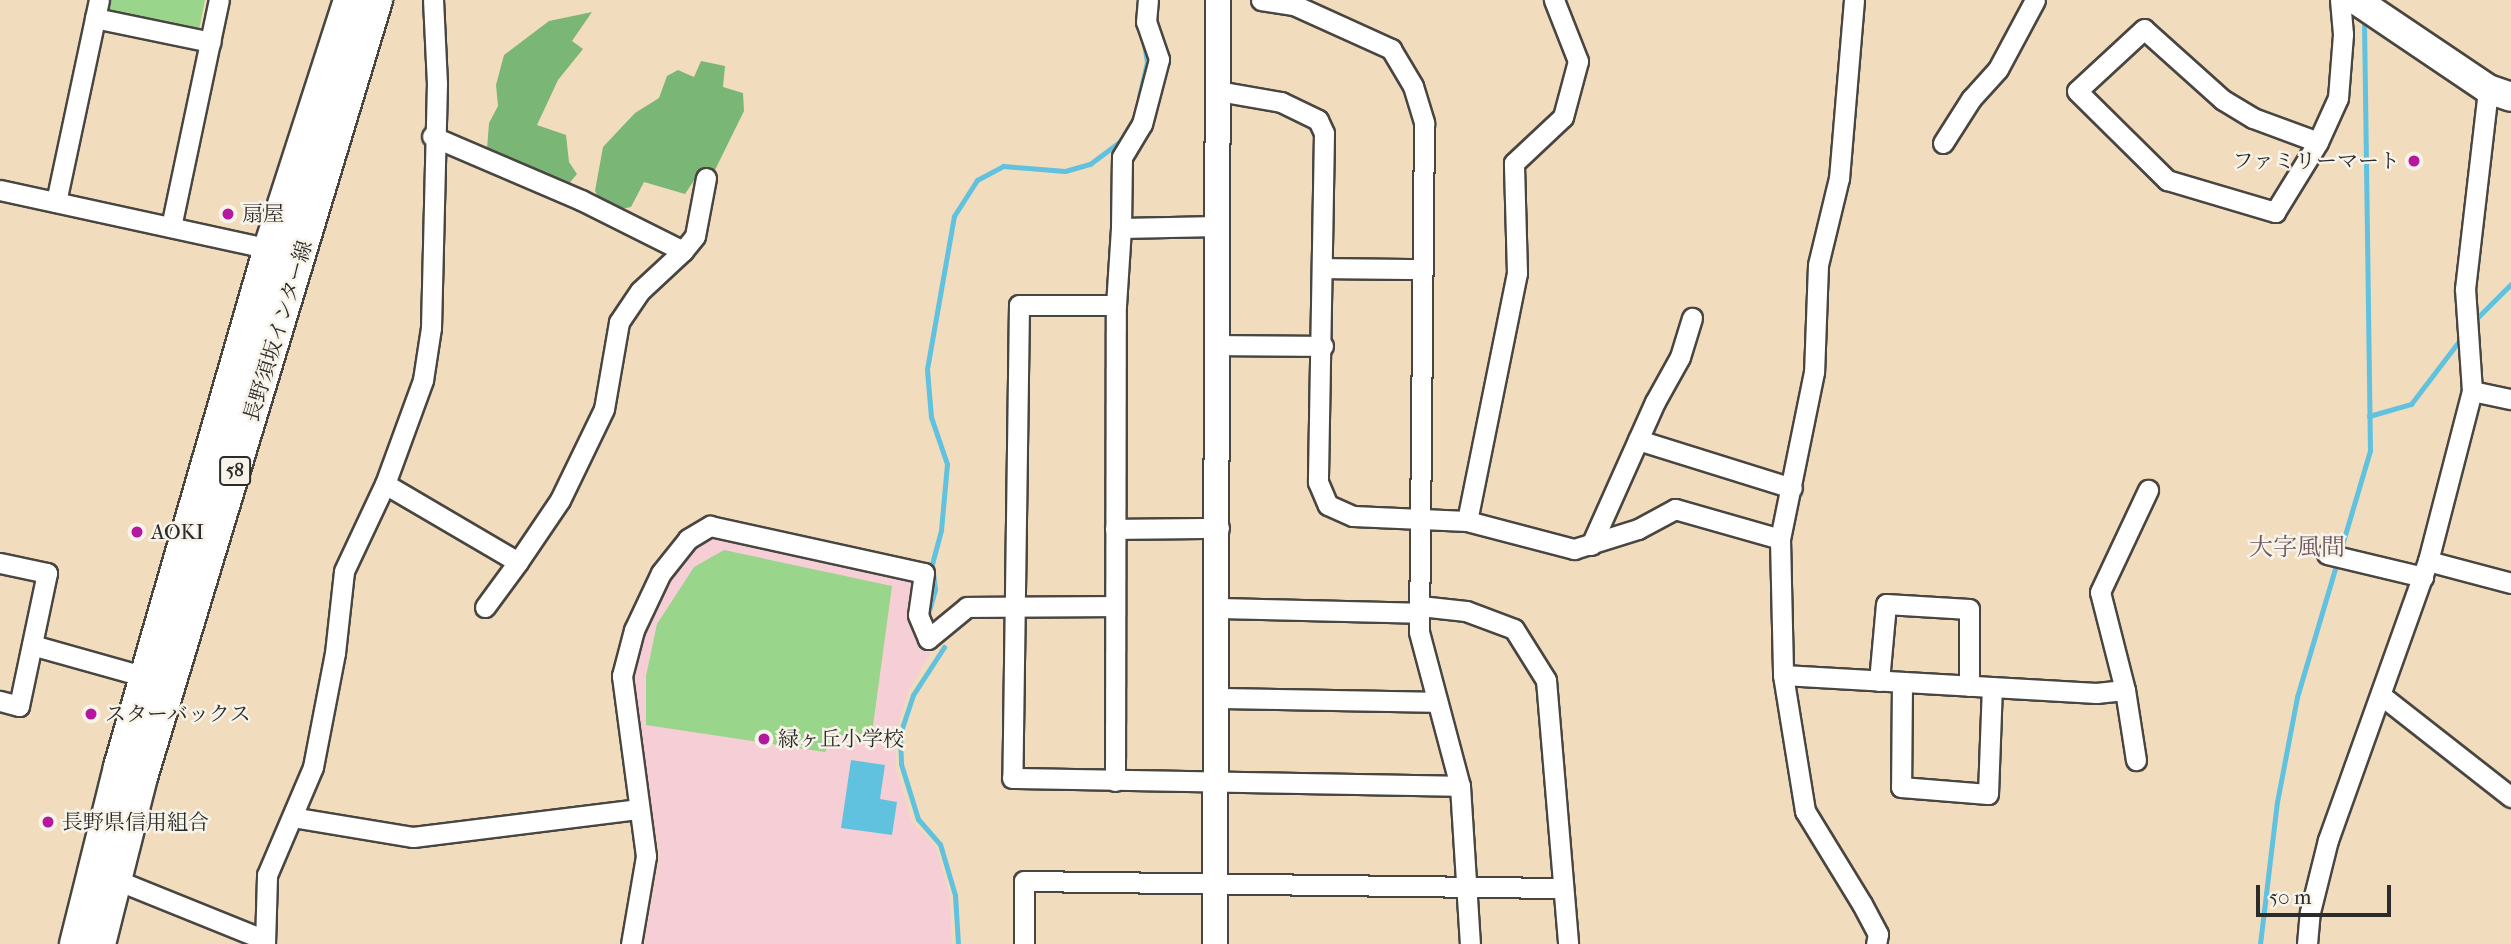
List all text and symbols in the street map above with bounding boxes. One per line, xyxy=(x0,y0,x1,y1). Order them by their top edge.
place label: ファミリーマート xyxy=(2232,148,2400,174)
marker: ファミリーマート xyxy=(2406,153,2422,169)
place label: 扇屋 xyxy=(242,201,284,227)
marker: 扇屋 xyxy=(220,206,236,222)
street label: 長野須坂インター線 xyxy=(238,237,318,425)
road number: 58 xyxy=(218,456,252,486)
place label: AOKI xyxy=(151,519,204,545)
marker: AOKI xyxy=(129,524,145,540)
district label: 大字風間 xyxy=(2249,534,2345,562)
place label: スターバックス xyxy=(105,701,252,727)
marker: スターバックス xyxy=(83,706,99,722)
place label: 緑ヶ丘小学校 xyxy=(778,726,904,752)
marker: 緑ヶ丘小学校 xyxy=(756,731,772,747)
place label: 長野県信用組合 xyxy=(62,809,209,835)
marker: 長野県信用組合 xyxy=(40,814,56,830)
scale bar xyxy=(2259,870,2394,914)
text: 50 m xyxy=(2269,885,2312,909)

